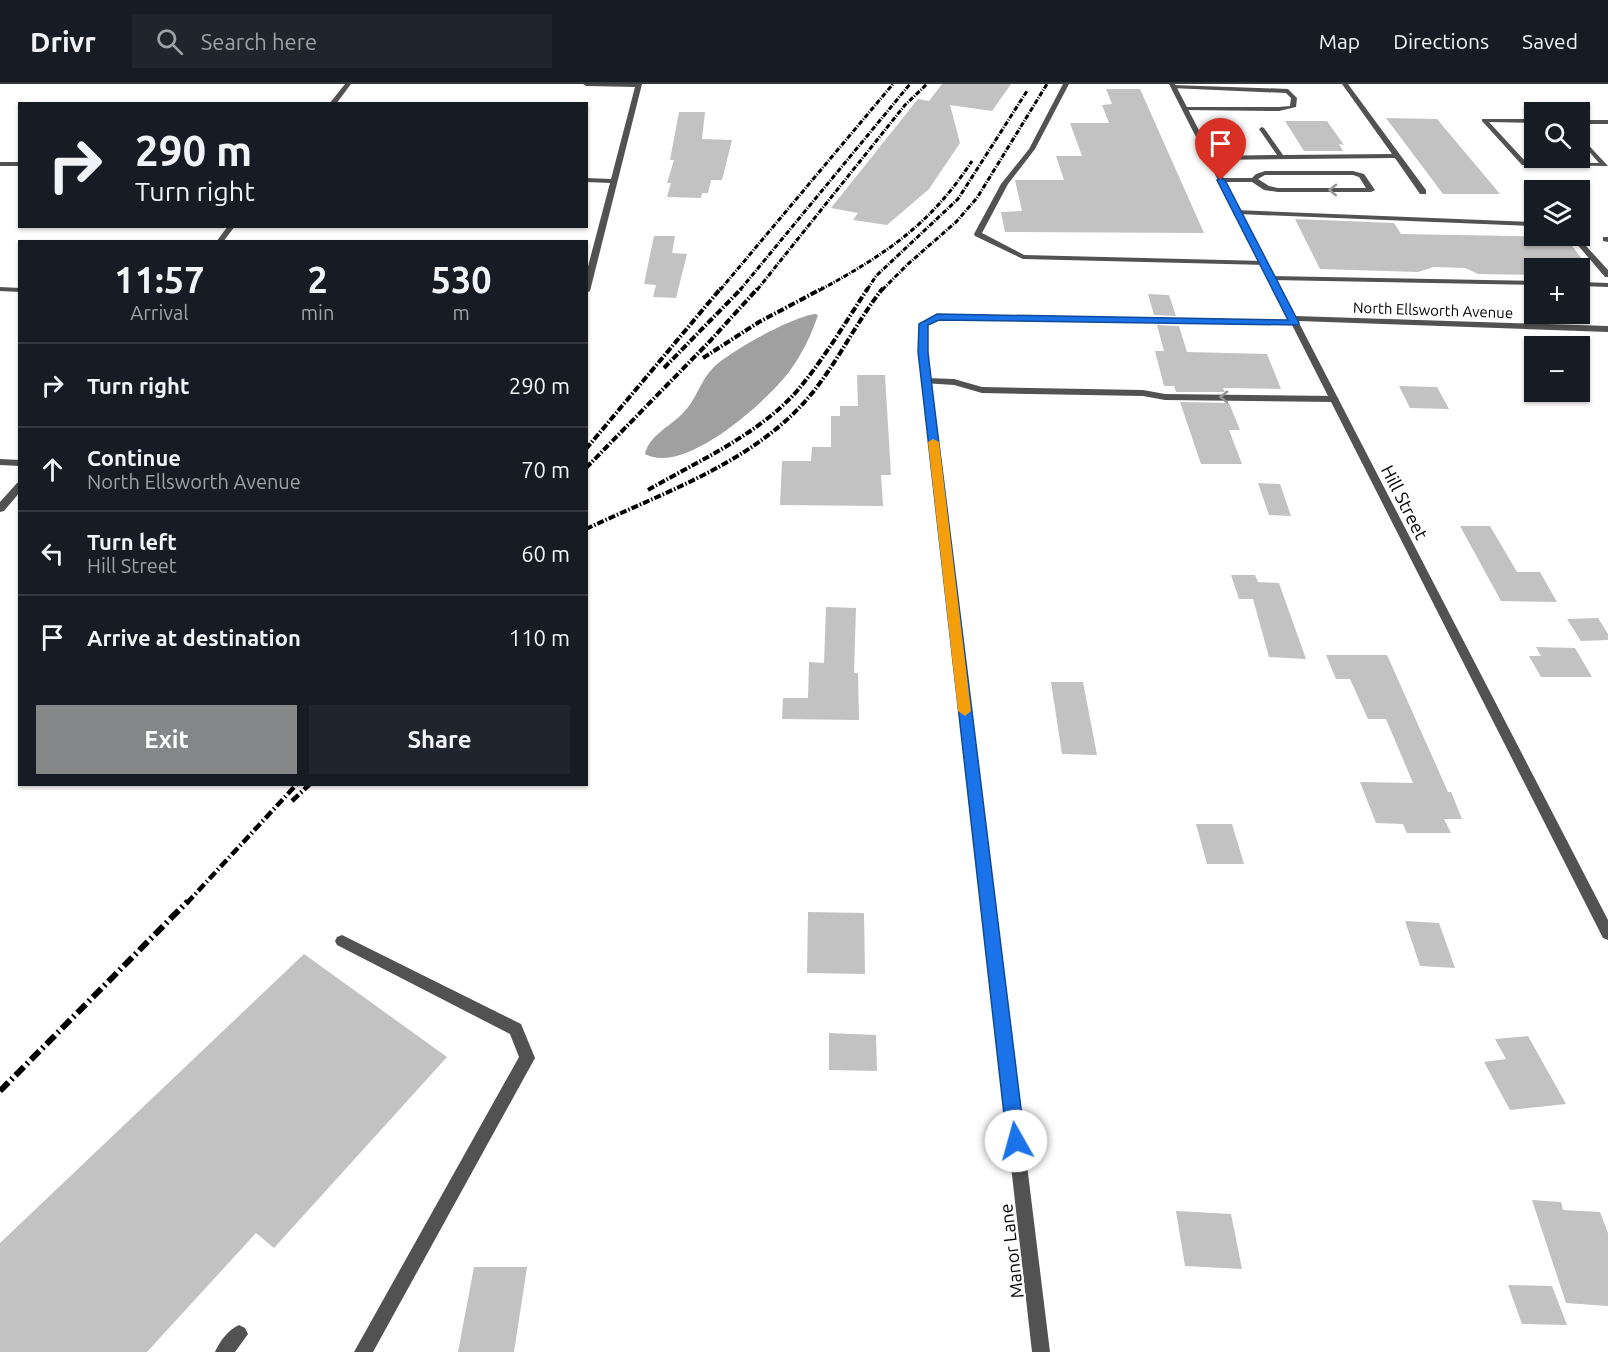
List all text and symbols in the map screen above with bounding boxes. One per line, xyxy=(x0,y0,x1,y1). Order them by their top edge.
search box xyxy=(132,14,552,68)
icon: search xyxy=(153,25,186,58)
text: Drivr xyxy=(30,26,96,57)
text: Search here xyxy=(201,29,317,54)
text: Map xyxy=(1319,29,1360,53)
text: Directions xyxy=(1393,29,1489,53)
text: Saved xyxy=(1522,29,1578,53)
map controls xyxy=(1524,102,1590,402)
button: search xyxy=(1524,102,1590,168)
pin xyxy=(1195,118,1246,180)
icon: right xyxy=(36,126,114,204)
text: 290 m xyxy=(135,127,252,174)
icon: arrive xyxy=(1204,127,1237,160)
text: Turn right xyxy=(135,176,255,206)
button: layers xyxy=(1524,180,1590,246)
one-way arrow xyxy=(1329,184,1338,197)
button: + xyxy=(1524,258,1590,324)
text: 11:57 xyxy=(114,259,204,300)
text: 2 xyxy=(307,259,328,300)
text: 530 xyxy=(431,259,492,300)
street label: North Ellsworth Avenue xyxy=(1353,299,1513,321)
text: Arrival xyxy=(130,301,189,324)
text: min xyxy=(301,301,334,324)
text: m xyxy=(453,301,470,324)
button: − xyxy=(1524,336,1590,402)
icon: right xyxy=(36,369,69,402)
text: Turn right xyxy=(87,373,189,398)
text: 290 m xyxy=(509,373,570,398)
one-way arrow xyxy=(1219,391,1228,404)
text: Continue xyxy=(87,445,181,470)
icon: ahead xyxy=(36,453,69,486)
text: 70 m xyxy=(521,457,570,482)
street label: Hill Street xyxy=(1378,461,1432,543)
text: North Ellsworth Avenue xyxy=(87,470,301,493)
text: Turn left xyxy=(87,529,177,554)
icon: left xyxy=(36,537,69,570)
text: 60 m xyxy=(521,541,570,566)
text: Hill Street xyxy=(87,554,177,577)
icon: arrive xyxy=(36,621,69,654)
text: Arrive at destination xyxy=(87,625,301,650)
text: 110 m xyxy=(509,625,570,650)
button: Exit xyxy=(36,705,297,774)
button: Share xyxy=(309,705,570,774)
position arrow xyxy=(984,1109,1048,1173)
street label: Manor Lane xyxy=(995,1202,1027,1300)

